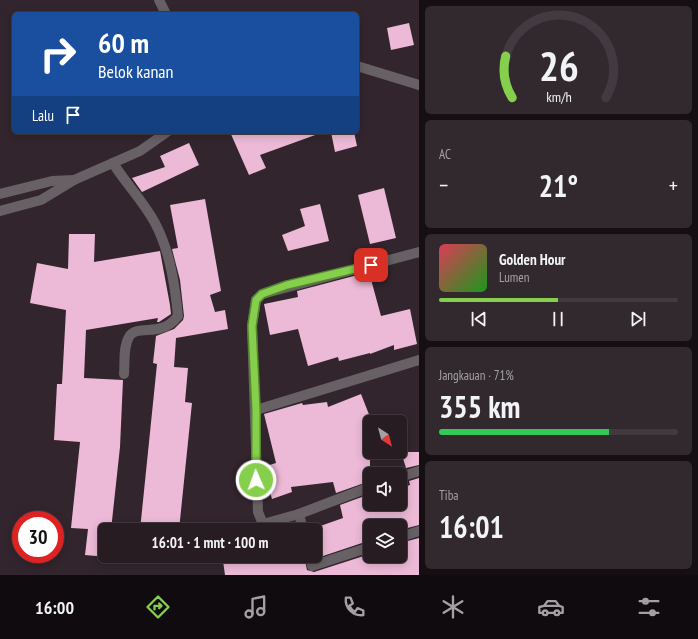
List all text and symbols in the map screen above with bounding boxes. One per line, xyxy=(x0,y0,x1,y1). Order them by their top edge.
text: 60 m xyxy=(98,24,149,61)
icon: right xyxy=(32,28,84,80)
text: 26 xyxy=(539,39,578,92)
text: Belok kanan xyxy=(98,60,173,83)
text: km/h xyxy=(546,86,571,105)
icon: arrive xyxy=(62,104,84,126)
text: Lalu xyxy=(32,106,54,125)
text: AC xyxy=(439,146,451,163)
text: 21° xyxy=(539,166,578,205)
text: − xyxy=(439,171,448,199)
text: + xyxy=(669,171,678,199)
pin xyxy=(354,248,388,282)
text: Golden Hour xyxy=(499,250,566,269)
icon: arrive xyxy=(360,254,382,276)
text: Lumen xyxy=(499,269,529,286)
icon: previous xyxy=(468,308,490,330)
icon: pause xyxy=(547,308,569,330)
icon: next xyxy=(627,308,649,330)
text: Jangkauan · 71% xyxy=(439,367,514,384)
text: 355 km xyxy=(439,387,520,426)
north arrow xyxy=(363,415,407,459)
map controls xyxy=(363,415,407,563)
position arrow xyxy=(235,459,277,501)
button: sound xyxy=(363,467,407,511)
text: Tiba xyxy=(439,487,458,504)
text: 16:01 xyxy=(439,507,504,546)
speed limit sign: 30 xyxy=(12,511,64,563)
button: layers xyxy=(363,519,407,563)
text: 16:01 · 1 mnt · 100 m xyxy=(152,533,268,552)
icon: directions xyxy=(144,593,172,621)
icon: music xyxy=(242,593,270,621)
icon: phone xyxy=(340,593,368,621)
icon: climate xyxy=(439,593,467,621)
icon: car xyxy=(537,593,565,621)
icon: filters xyxy=(635,593,663,621)
text: 16:00 xyxy=(35,596,74,619)

